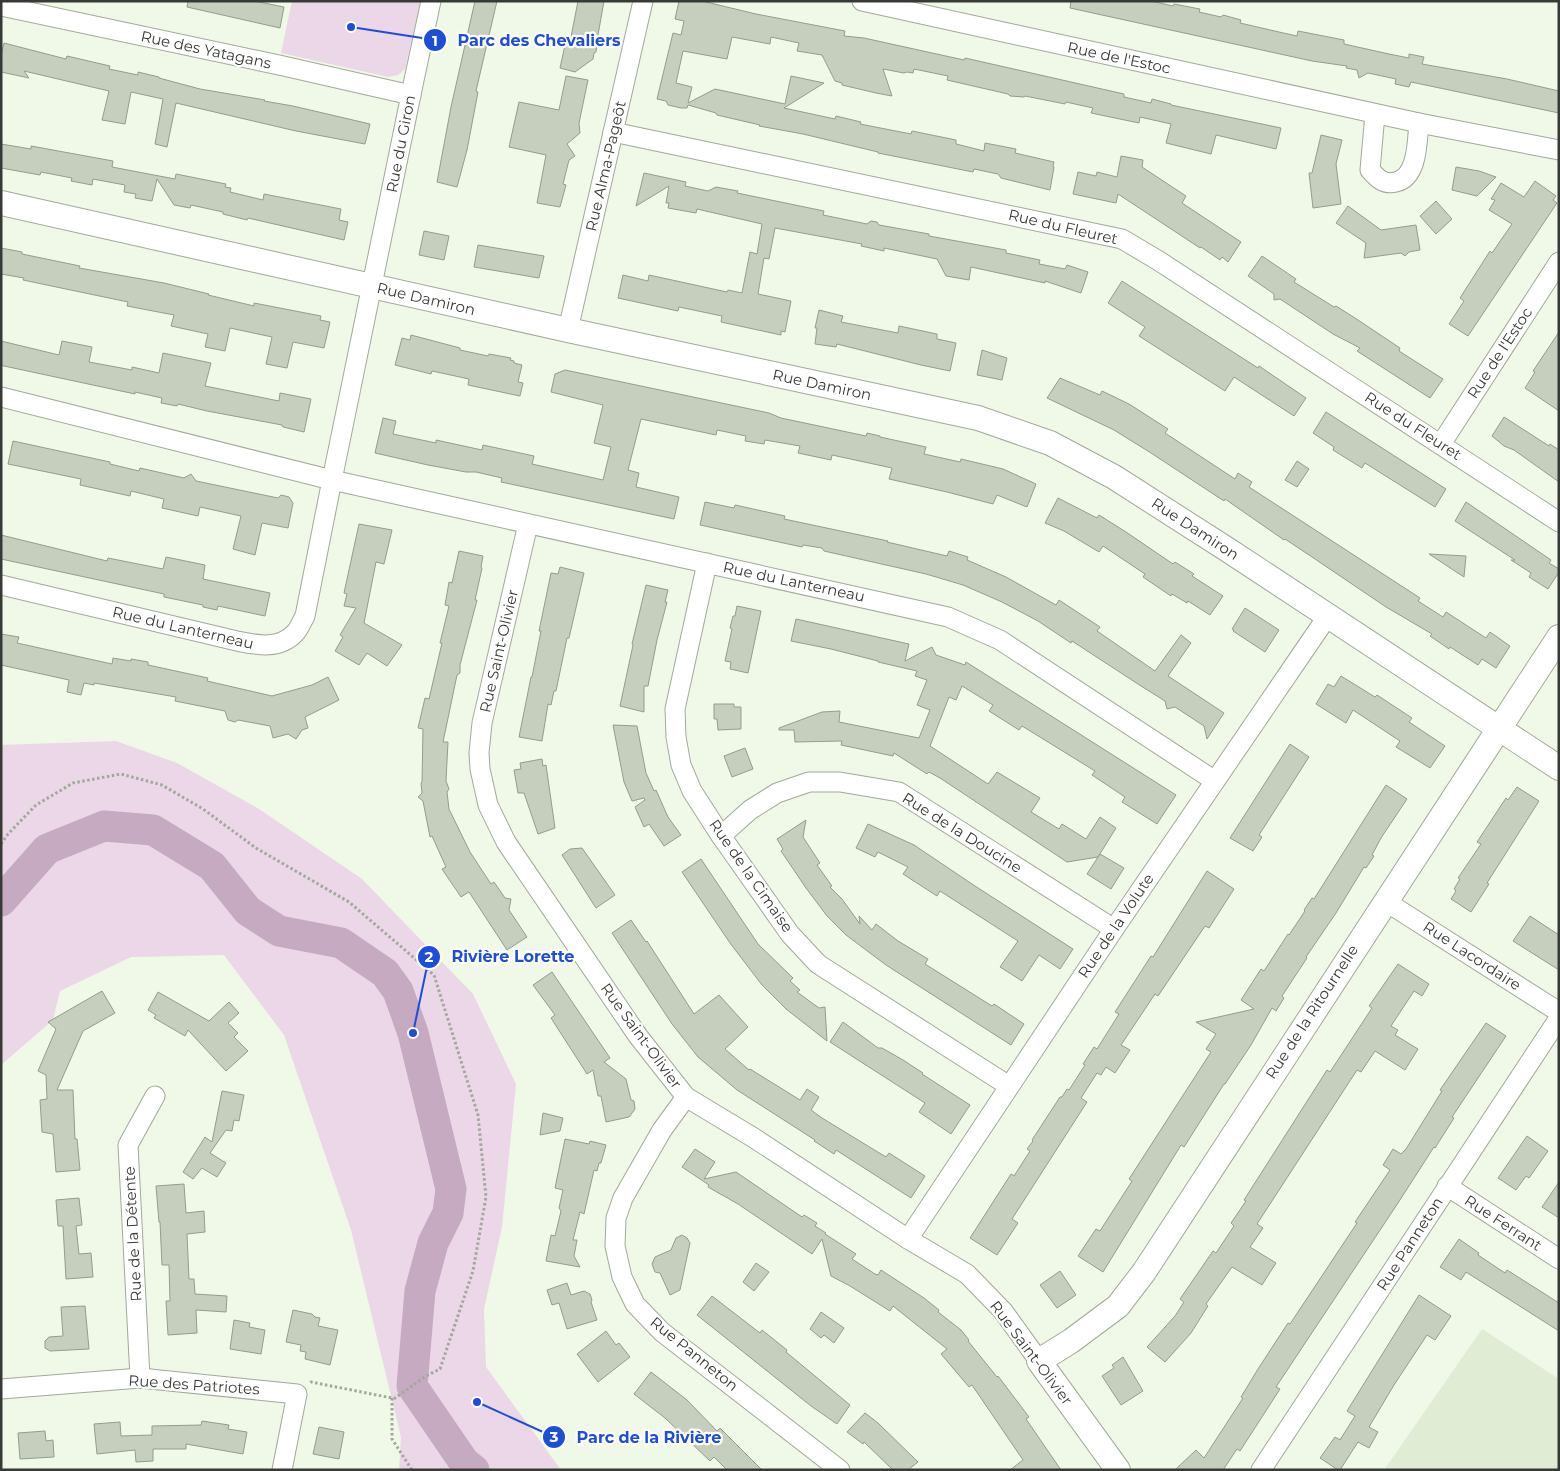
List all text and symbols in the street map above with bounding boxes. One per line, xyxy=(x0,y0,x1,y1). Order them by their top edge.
callout: Parc des Chevaliers xyxy=(422,25,630,56)
street label: Rue des Yatagans xyxy=(139,26,273,73)
text: 1 xyxy=(432,31,438,50)
text: Parc des Chevaliers xyxy=(457,31,621,50)
street label: Rue de l'Estoc xyxy=(1066,37,1172,78)
street label: Rue du Giron xyxy=(382,93,419,194)
street label: Rue Alma-Pageôt xyxy=(581,99,630,233)
street label: Rue du Fleuret xyxy=(1007,205,1120,248)
street label: Rue Damiron xyxy=(375,278,477,319)
street label: Rue de l'Estoc xyxy=(1463,304,1536,402)
street label: Rue Damiron xyxy=(771,365,873,404)
street label: Rue du Fleuret xyxy=(1361,387,1465,464)
street label: Rue Damiron xyxy=(1148,493,1243,564)
street label: Rue du Lanterneau xyxy=(721,557,867,606)
street label: Rue Saint-Olivier xyxy=(475,587,522,714)
street label: Rue du Lanterneau xyxy=(111,602,256,653)
street label: Rue de la Doucine xyxy=(899,788,1026,877)
street label: Rue de la Cimaise xyxy=(705,815,798,936)
street label: Rue de la Volute xyxy=(1074,870,1158,982)
street label: Rue Lacordaire xyxy=(1420,917,1525,994)
callout: Rivière Lorette xyxy=(417,941,585,972)
street label: Rue de la Ritournelle xyxy=(1261,941,1362,1082)
text: 2 xyxy=(425,947,434,966)
text: Rivière Lorette xyxy=(452,947,574,966)
street label: Rue Saint-Olivier xyxy=(597,979,686,1092)
street label: Rue de la Détente xyxy=(119,1166,146,1302)
street label: Rue Ferrant xyxy=(1461,1190,1546,1255)
street label: Rue Panneton xyxy=(1372,1193,1447,1294)
street label: Rue Saint-Olivier xyxy=(986,1297,1077,1409)
street label: Rue Panneton xyxy=(646,1312,742,1395)
street label: Rue des Patriotes xyxy=(128,1370,260,1399)
callout: Parc de la Rivière xyxy=(542,1422,732,1453)
text: 3 xyxy=(549,1427,559,1446)
text: Parc de la Rivière xyxy=(577,1428,721,1447)

